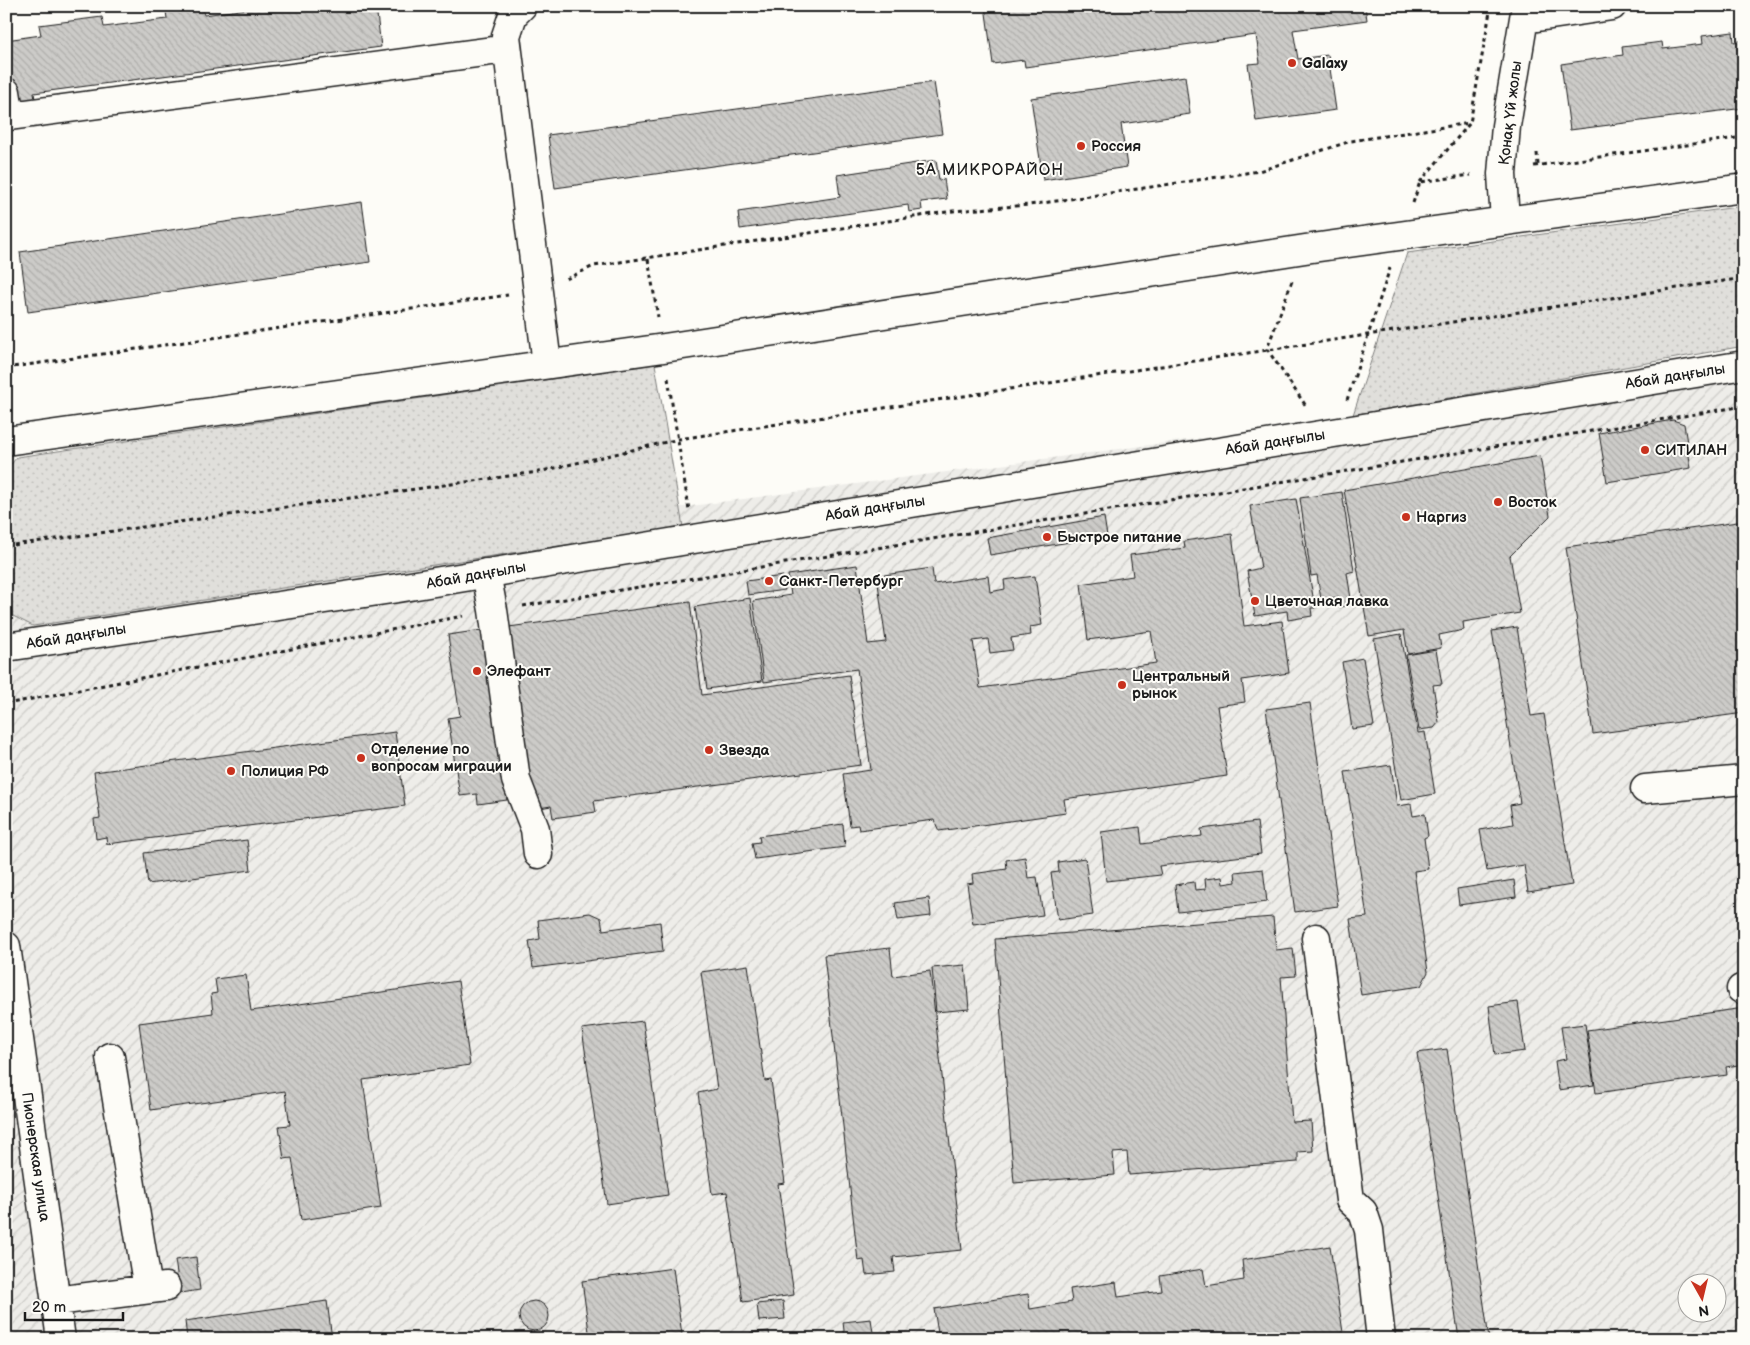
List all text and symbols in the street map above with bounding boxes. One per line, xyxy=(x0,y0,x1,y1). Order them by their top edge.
place label: Galaxy xyxy=(1302,54,1348,73)
marker: Galaxy xyxy=(1286,57,1298,69)
street label: Қонақ Үй жолы xyxy=(1495,60,1526,166)
place label: Россия xyxy=(1091,137,1141,156)
marker: Россия xyxy=(1075,140,1087,152)
district label: 5А МИКРОРАЙОН xyxy=(916,161,1064,180)
street label: Абай даңғылы xyxy=(1623,359,1726,394)
street label: Абай даңғылы xyxy=(1223,425,1326,460)
place label: СИТИЛАН xyxy=(1655,441,1727,460)
marker: СИТИЛАН xyxy=(1639,444,1651,456)
street label: Абай даңғылы xyxy=(823,491,926,526)
place label: Восток xyxy=(1508,493,1557,512)
marker: Восток xyxy=(1492,496,1504,508)
place label: Наргиз xyxy=(1416,508,1467,527)
marker: Наргиз xyxy=(1400,511,1412,523)
place label: Быстрое питание xyxy=(1057,528,1181,547)
marker: Быстрое питание xyxy=(1041,531,1053,543)
street label: Абай даңғылы xyxy=(424,557,527,594)
place label: Санкт-Петербург xyxy=(779,572,903,591)
marker: Санкт-Петербург xyxy=(763,575,775,587)
place label: Цветочная лавка xyxy=(1265,592,1389,611)
marker: Цветочная лавка xyxy=(1249,595,1261,607)
street label: Абай даңғылы xyxy=(24,619,127,654)
place label: Элефант xyxy=(487,662,552,681)
marker: Элефант xyxy=(471,665,483,677)
place label: Центральный рынок xyxy=(1132,667,1230,703)
marker: Центральный рынок xyxy=(1116,679,1128,691)
place label: Отделение по вопросам миграции xyxy=(371,740,512,776)
place label: Звезда xyxy=(719,741,770,760)
marker: Звезда xyxy=(703,744,715,756)
marker: Отделение по вопросам миграции xyxy=(355,752,367,764)
place label: Полиция РФ xyxy=(241,762,329,781)
marker: Полиция РФ xyxy=(225,765,237,777)
street label: Пионерская улица xyxy=(17,1091,54,1223)
north arrow xyxy=(1678,1272,1728,1322)
scale bar xyxy=(25,1290,122,1322)
text: 20 m xyxy=(32,1298,66,1317)
text: N xyxy=(1697,1301,1710,1320)

